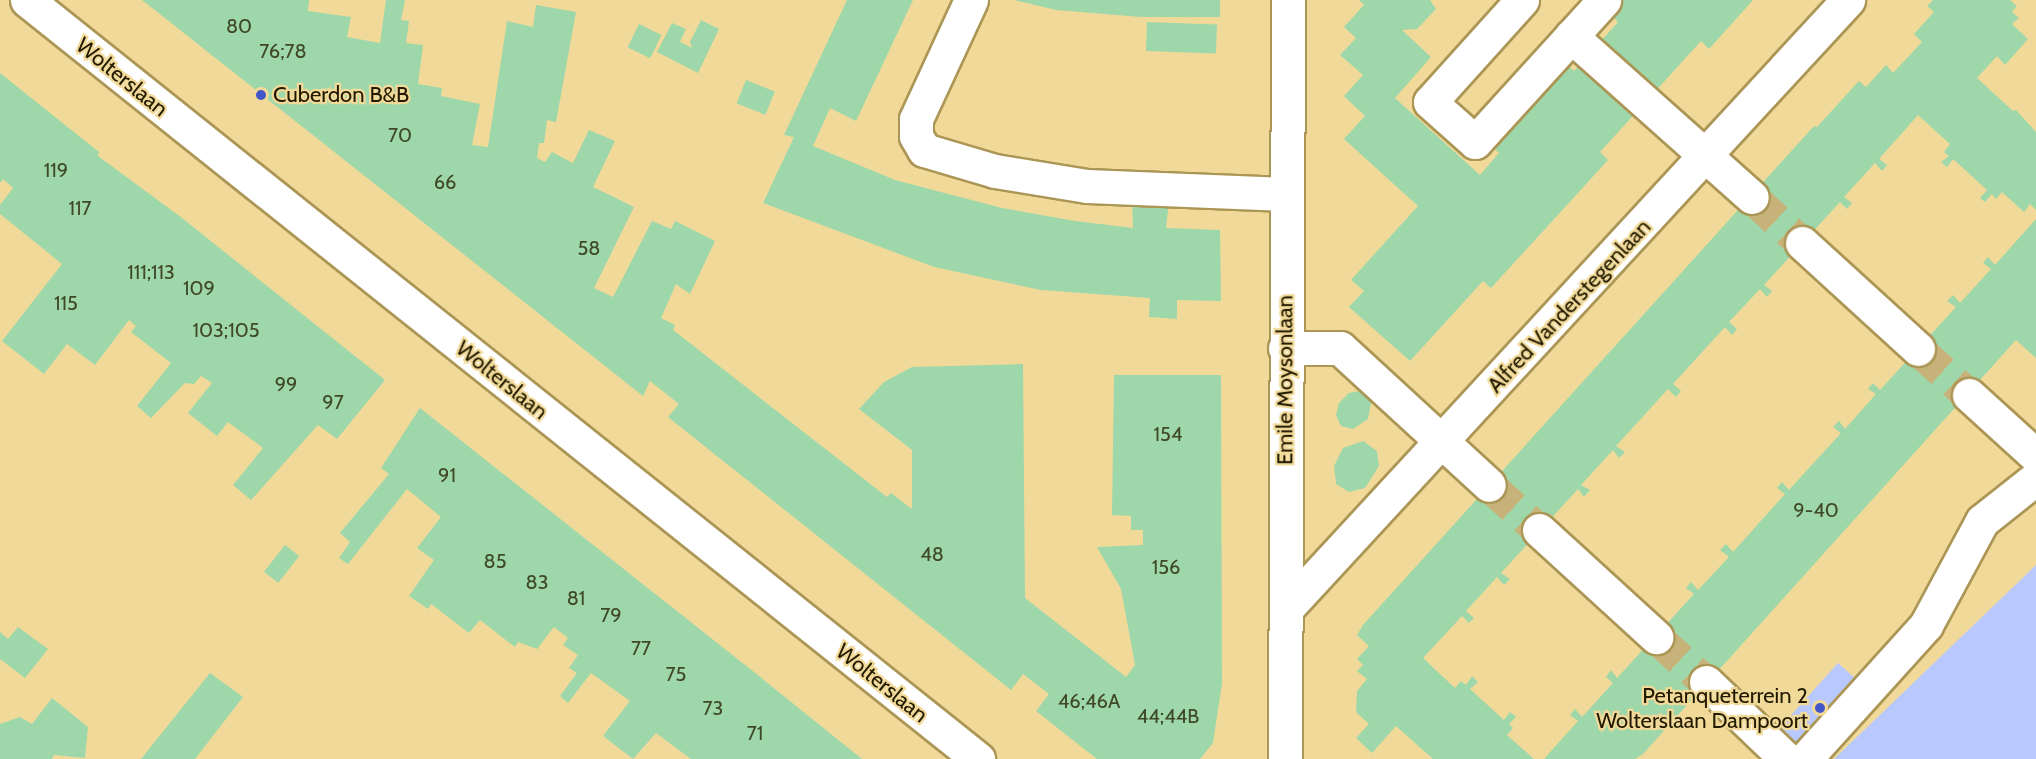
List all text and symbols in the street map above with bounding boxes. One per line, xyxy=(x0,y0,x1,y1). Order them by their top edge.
house number: 80 xyxy=(226,14,252,38)
street label: Wolterslaan xyxy=(71,32,173,122)
house number: 76;78 xyxy=(259,39,307,63)
place label: Cuberdon B&B xyxy=(273,82,409,108)
marker: Cuberdon B&B xyxy=(254,88,268,102)
house number: 70 xyxy=(388,123,412,147)
house number: 119 xyxy=(44,158,68,182)
house number: 66 xyxy=(434,170,456,194)
house number: 117 xyxy=(68,196,92,220)
street label: Alfred Vanderstegenlaan xyxy=(1482,214,1656,398)
house number: 58 xyxy=(578,236,600,260)
house number: 111;113 xyxy=(127,260,175,284)
house number: 109 xyxy=(183,276,215,300)
house number: 115 xyxy=(54,291,78,315)
street label: Emile Moysonlaan xyxy=(1272,295,1298,465)
house number: 103;105 xyxy=(193,318,259,342)
street label: Wolterslaan xyxy=(451,335,553,425)
house number: 99 xyxy=(275,372,297,396)
house number: 97 xyxy=(322,390,344,414)
house number: 154 xyxy=(1154,422,1182,446)
house number: 91 xyxy=(438,463,456,487)
house number: 9-40 xyxy=(1793,498,1839,522)
house number: 48 xyxy=(920,542,944,566)
house number: 85 xyxy=(484,549,506,573)
house number: 156 xyxy=(1152,555,1180,579)
house number: 83 xyxy=(526,570,548,594)
house number: 81 xyxy=(567,586,585,610)
house number: 79 xyxy=(600,603,622,627)
house number: 77 xyxy=(631,636,651,660)
street label: Wolterslaan xyxy=(831,638,933,728)
house number: 75 xyxy=(666,662,686,686)
place label: Petanqueterrein 2 Wolterslaan Dampoort xyxy=(1596,682,1808,734)
house number: 46;46A xyxy=(1058,689,1120,713)
house number: 73 xyxy=(703,696,723,720)
marker: Petanqueterrein 2 Wolterslaan Dampoort xyxy=(1813,701,1827,715)
house number: 44;44B xyxy=(1137,704,1199,728)
house number: 71 xyxy=(747,721,763,745)

